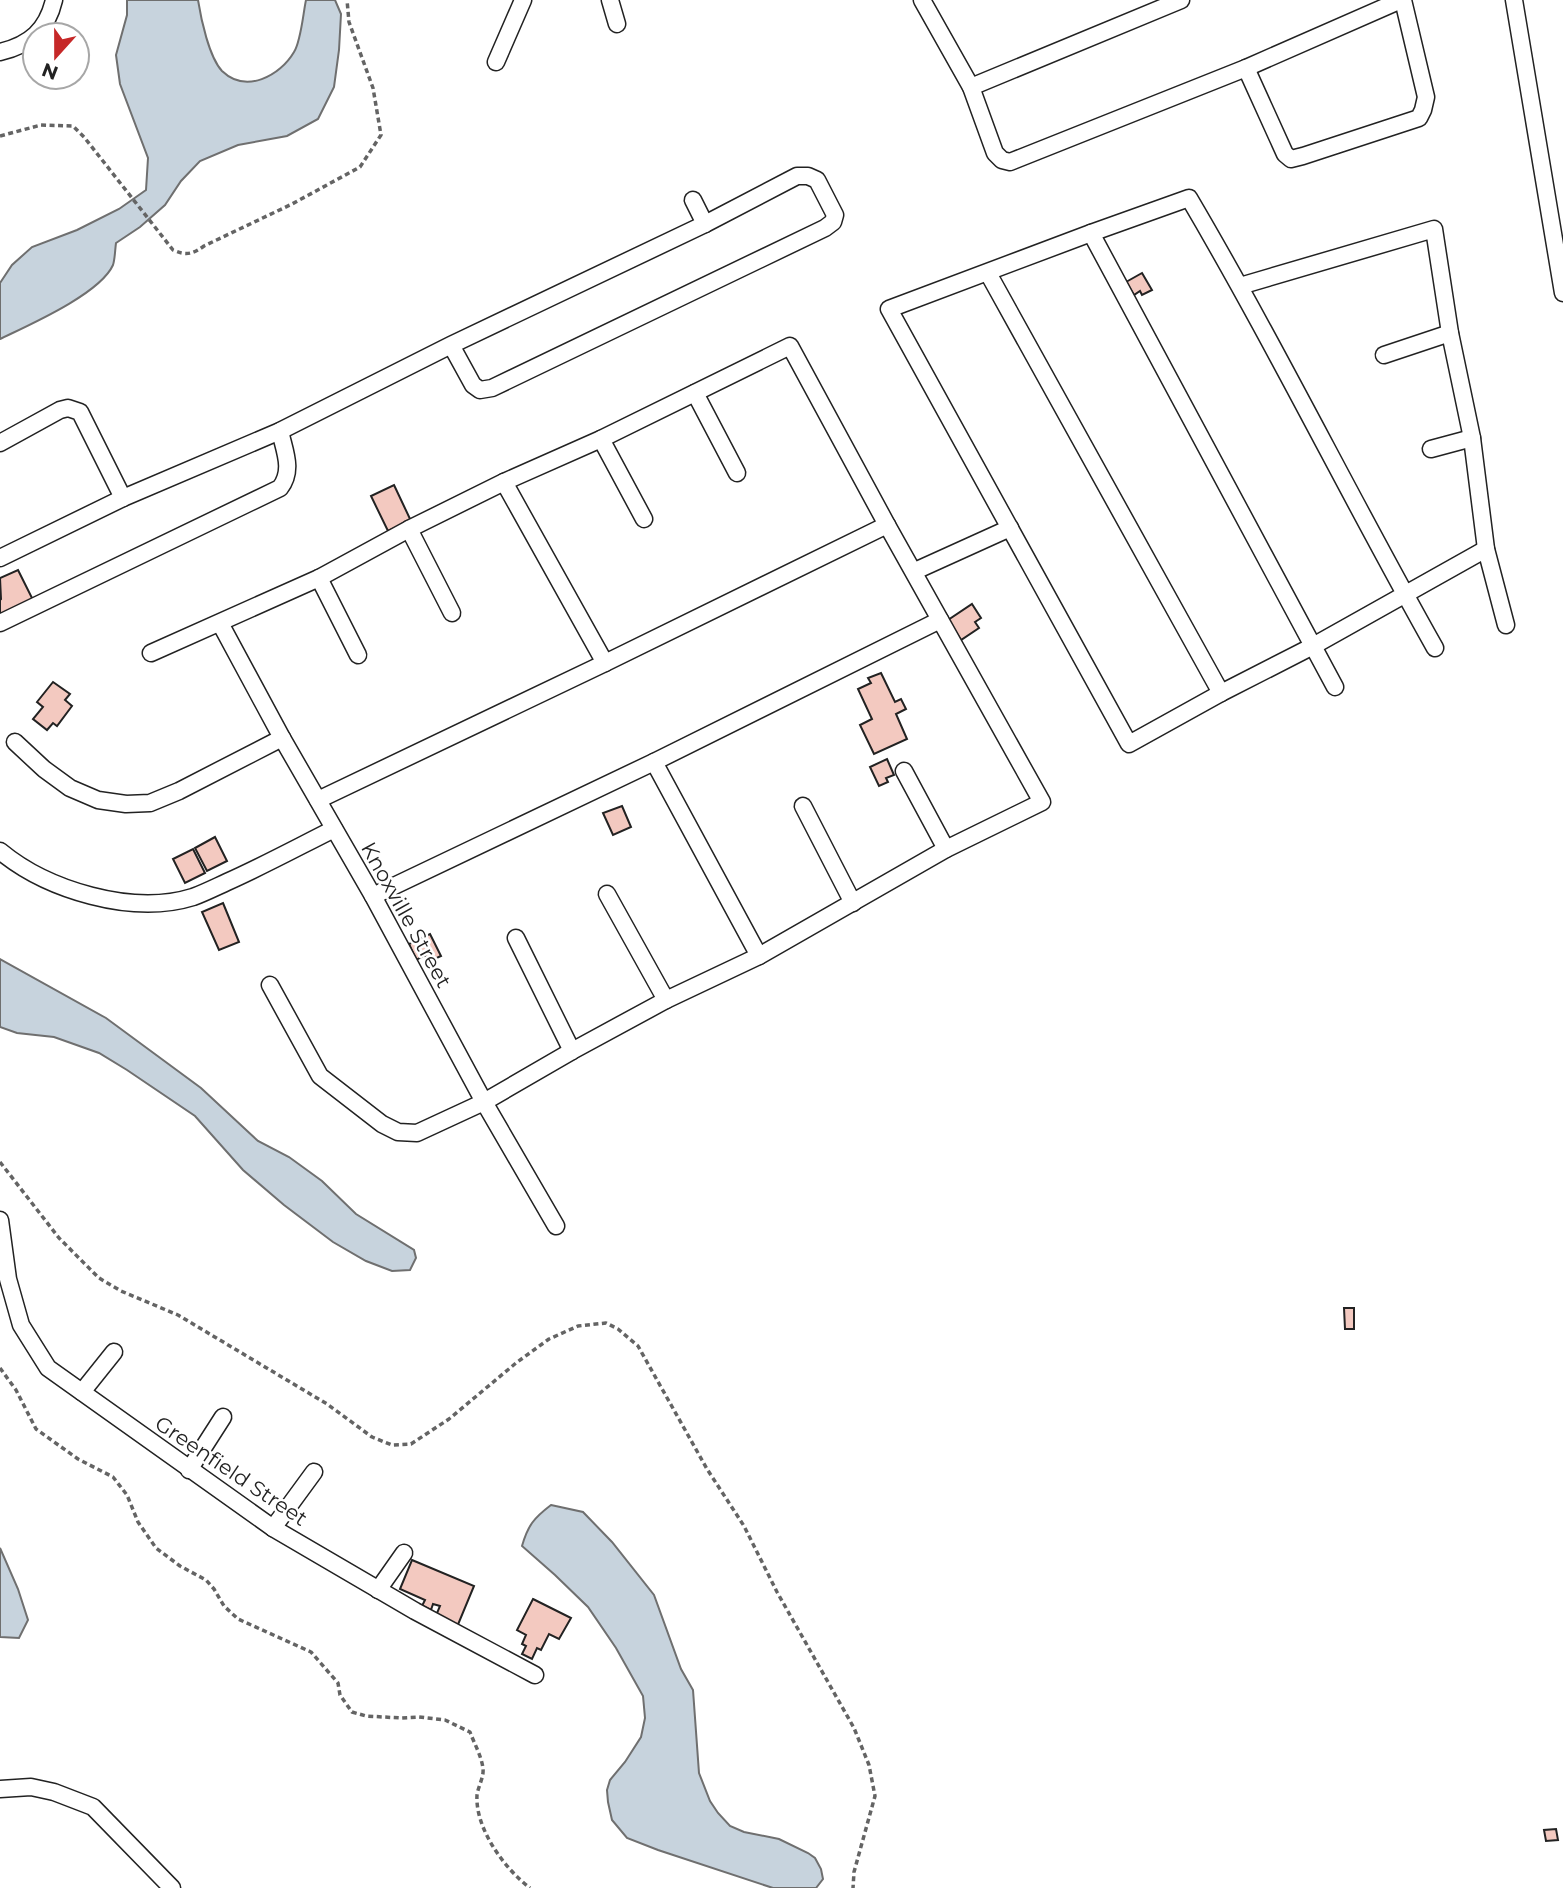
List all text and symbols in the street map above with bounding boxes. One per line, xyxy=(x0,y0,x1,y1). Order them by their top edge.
north arrow xyxy=(21,21,91,91)
text: N xyxy=(39,58,61,85)
street label: Knoxville Street xyxy=(356,838,457,992)
street label: Greenfield Street xyxy=(150,1410,312,1531)

